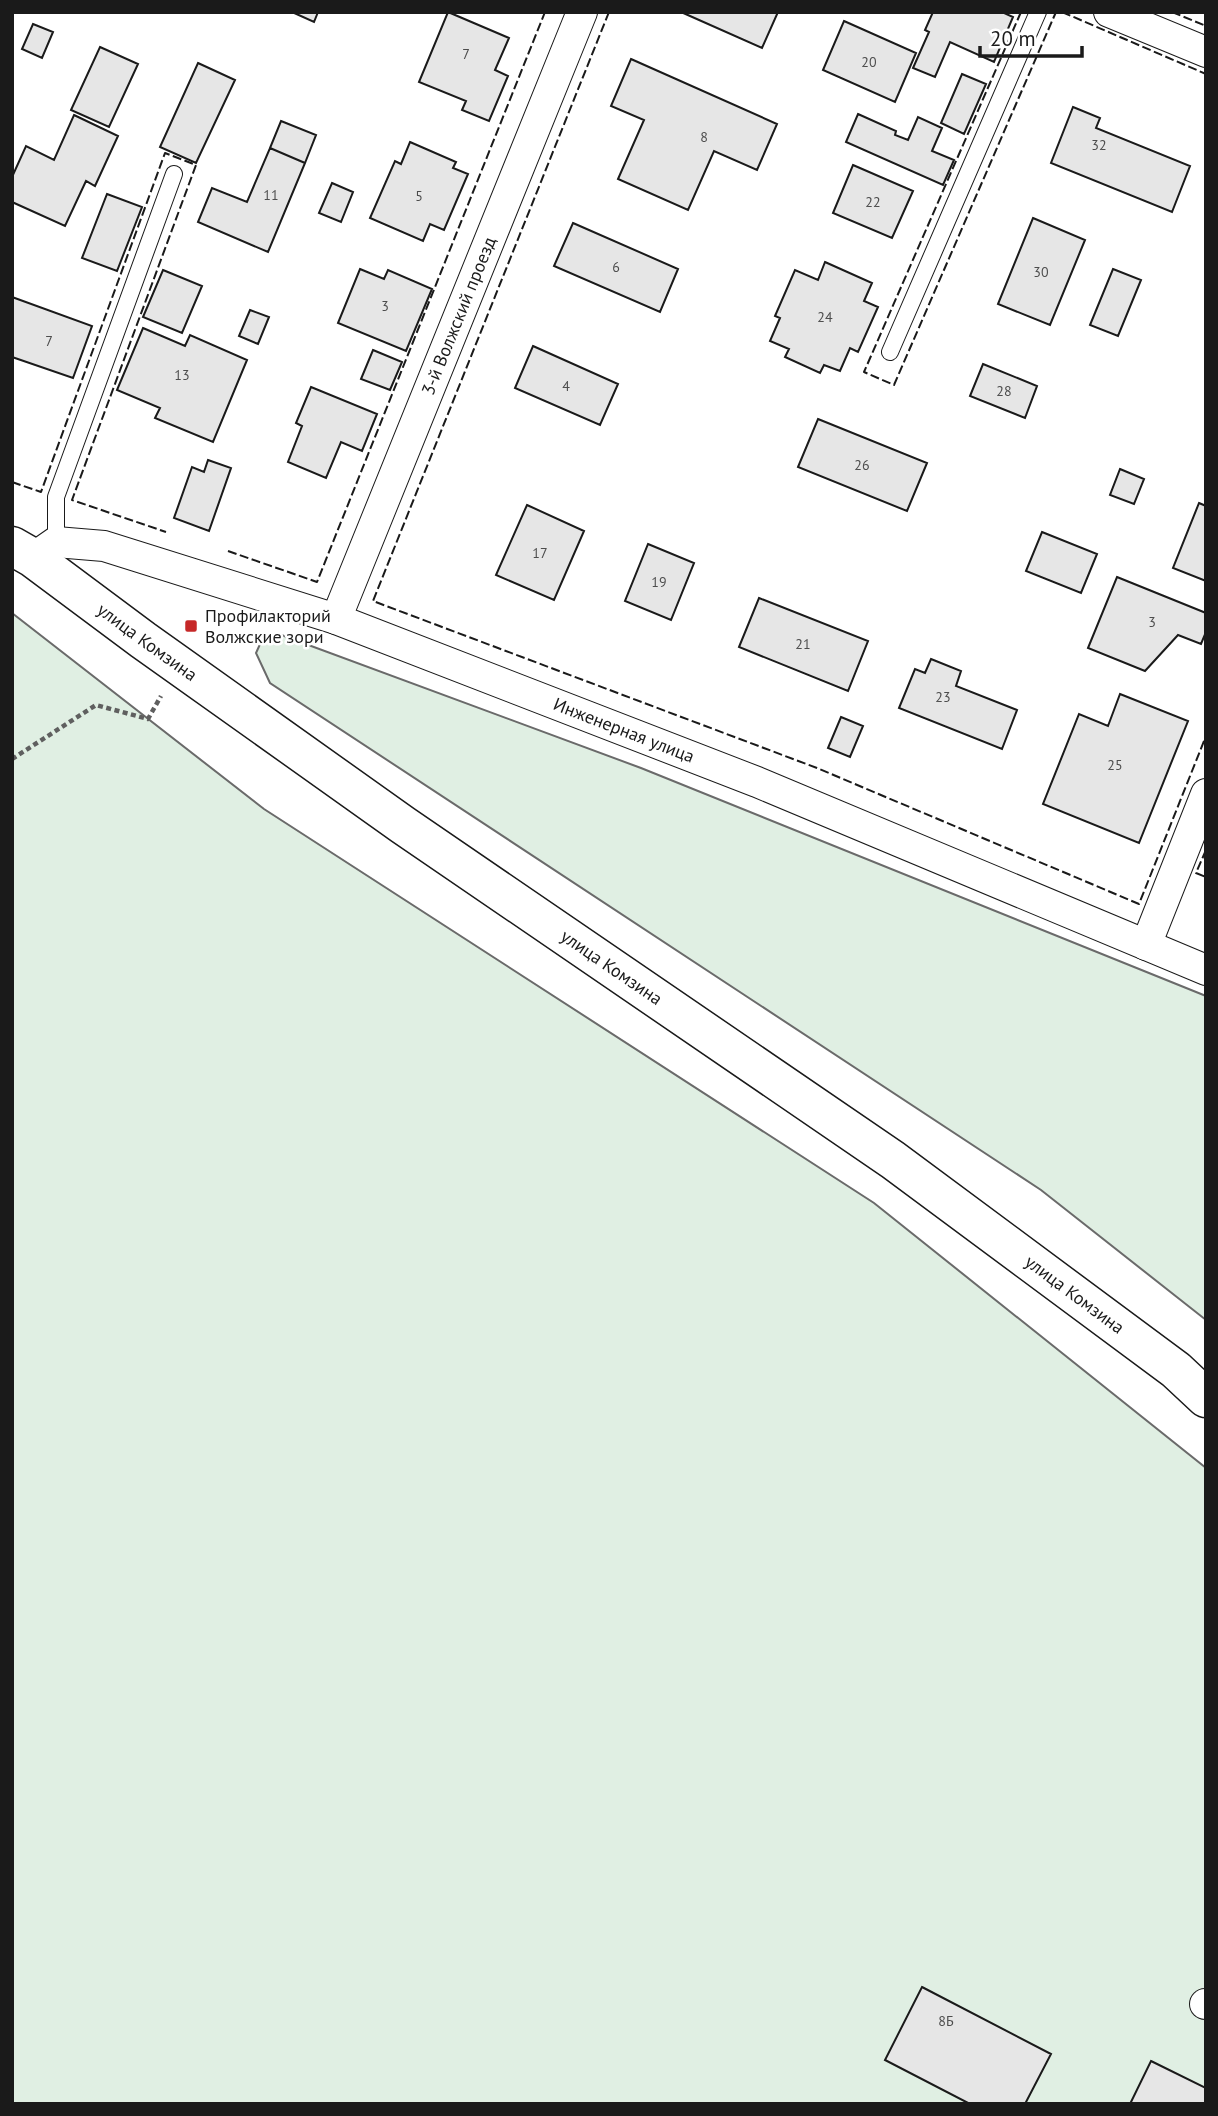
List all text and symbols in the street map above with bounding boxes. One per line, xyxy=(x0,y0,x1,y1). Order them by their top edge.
scale bar xyxy=(980,14,1082,58)
text: 20 m xyxy=(990,25,1036,52)
house number: 7 xyxy=(462,45,470,63)
house number: 20 xyxy=(861,53,877,71)
house number: 8 xyxy=(700,128,708,146)
house number: 32 xyxy=(1091,136,1107,154)
house number: 11 xyxy=(263,186,279,204)
house number: 5 xyxy=(415,187,423,205)
house number: 22 xyxy=(865,193,881,211)
street label: 3-й Волжский проезд xyxy=(416,233,501,398)
house number: 6 xyxy=(612,258,620,276)
house number: 30 xyxy=(1033,263,1049,281)
house number: 3 xyxy=(381,297,389,315)
house number: 24 xyxy=(817,308,833,326)
house number: 7 xyxy=(45,332,53,350)
house number: 13 xyxy=(174,366,190,384)
house number: 4 xyxy=(562,377,570,395)
house number: 28 xyxy=(996,382,1012,400)
house number: 26 xyxy=(854,456,870,474)
house number: 17 xyxy=(532,544,548,562)
house number: 19 xyxy=(651,573,667,591)
street label: улица Комзина xyxy=(93,598,202,686)
place label: Профилакторий Волжские зори xyxy=(205,604,331,648)
house number: 3 xyxy=(1148,613,1156,631)
marker: Профилакторий Волжские зори xyxy=(183,618,199,634)
house number: 21 xyxy=(795,635,811,653)
house number: 23 xyxy=(935,688,951,706)
street label: Инженерная улица xyxy=(550,692,698,768)
house number: 25 xyxy=(1107,756,1123,774)
street label: улица Комзина xyxy=(556,924,667,1010)
street label: улица Комзина xyxy=(1020,1250,1129,1339)
house number: 8Б xyxy=(938,2012,954,2030)

